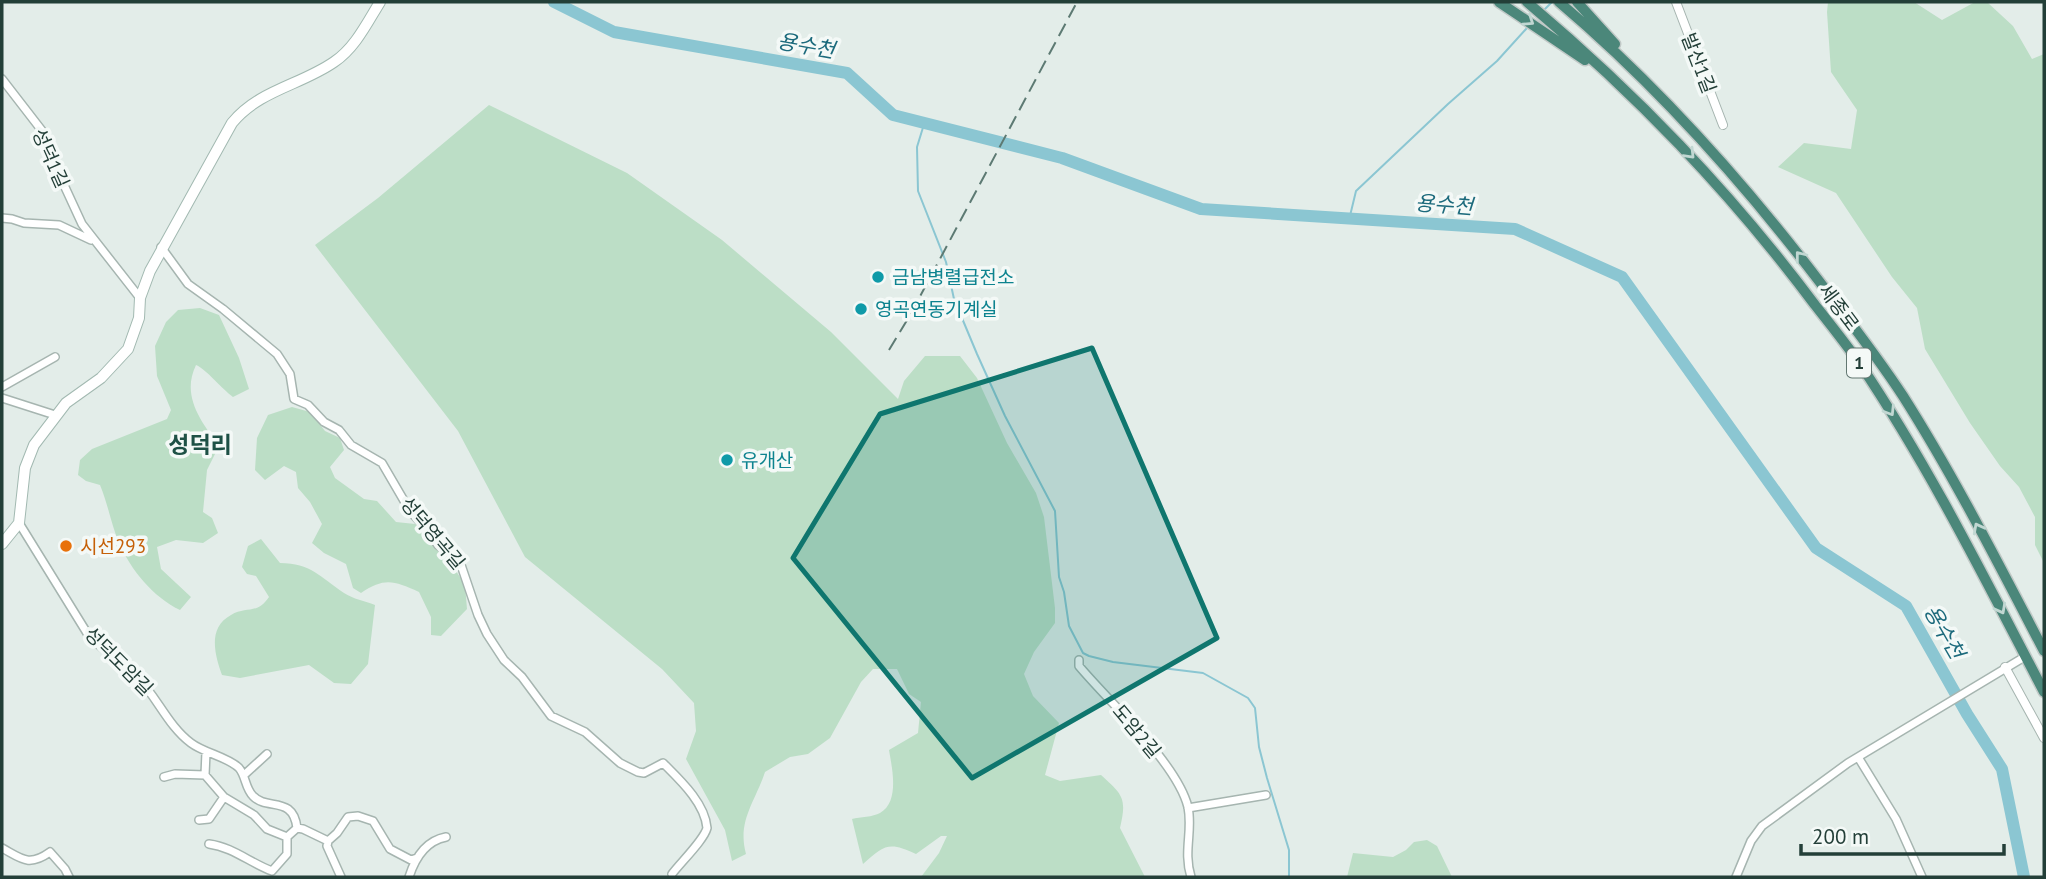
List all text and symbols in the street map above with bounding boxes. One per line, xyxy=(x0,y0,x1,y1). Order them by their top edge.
one-way arrow xyxy=(1521,13,1534,26)
water label: 용수천 xyxy=(775,27,840,64)
street label: 발산1길 xyxy=(1677,29,1721,97)
street label: 성덕1길 xyxy=(27,124,75,192)
one-way arrow xyxy=(1682,146,1695,159)
water label: 용수천 xyxy=(1414,189,1477,220)
one-way arrow xyxy=(1795,251,1808,264)
place label: 금남병렬급전소 xyxy=(892,265,1014,289)
marker: 금남병렬급전소 xyxy=(870,269,886,285)
street label: 세종로 xyxy=(1814,279,1864,335)
place label: 영곡연동기계실 xyxy=(875,297,997,321)
marker: 영곡연동기계실 xyxy=(853,301,869,317)
road number: 1 xyxy=(1847,348,1871,377)
one-way arrow xyxy=(1881,403,1894,416)
district label: 성덕리 xyxy=(168,430,232,459)
place label: 유개산 xyxy=(741,448,793,472)
marker: 유개산 xyxy=(719,452,735,468)
street label: 성덕영곡길 xyxy=(396,492,470,574)
one-way arrow xyxy=(1973,522,1987,535)
place label: 시선293 xyxy=(80,534,146,558)
marker: 시선293 xyxy=(58,538,74,554)
water label: 용수천 xyxy=(1918,600,1972,666)
one-way arrow xyxy=(1993,602,2006,614)
street label: 성덕도암길 xyxy=(80,622,158,700)
street label: 도암2길 xyxy=(1108,699,1166,763)
scale bar xyxy=(1801,812,2004,856)
text: 200 m xyxy=(1812,823,1869,850)

